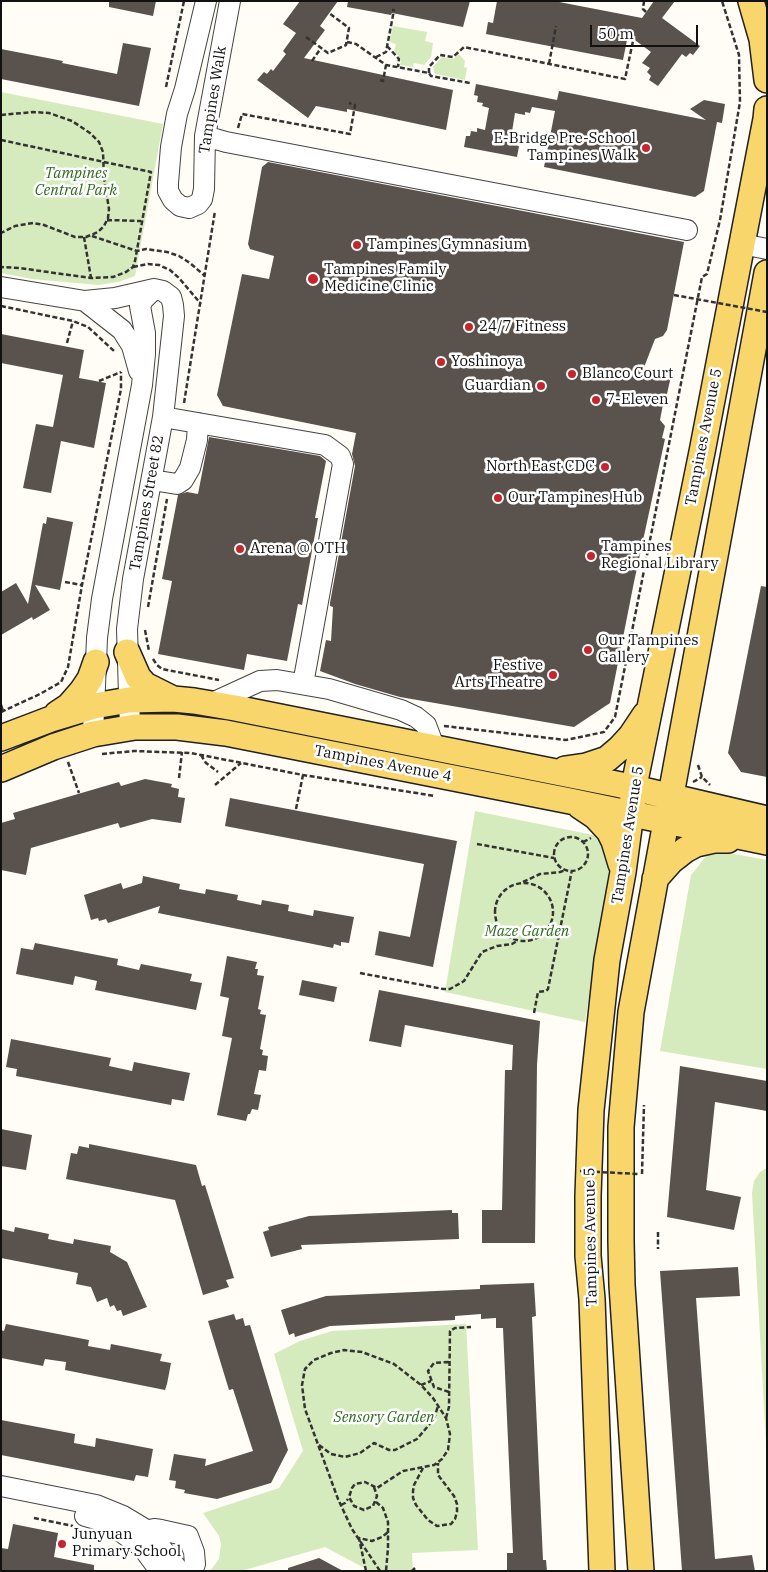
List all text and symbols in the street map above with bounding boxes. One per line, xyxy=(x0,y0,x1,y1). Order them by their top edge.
scale bar xyxy=(593,15,700,47)
text: 50 m xyxy=(598,24,634,43)
street label: Tampines Walk xyxy=(196,45,230,155)
place label: E-Bridge Pre-School Tampines Walk xyxy=(494,130,636,165)
marker: E-Bridge Pre-School Tampines Walk xyxy=(640,142,652,154)
park label: Tampines Central Park xyxy=(35,165,117,200)
place label: Tampines Gymnasium xyxy=(367,236,528,254)
marker: Tampines Gymnasium xyxy=(351,239,363,251)
place label: Tampines Family Medicine Clinic xyxy=(324,261,447,296)
marker: Tampines Family Medicine Clinic xyxy=(306,272,320,286)
place label: 24/7 Fitness xyxy=(479,318,566,336)
marker: 24/7 Fitness xyxy=(463,321,475,333)
place label: Yoshinoya xyxy=(451,353,523,371)
marker: Yoshinoya xyxy=(435,356,447,368)
place label: Blanco Court xyxy=(582,365,673,383)
street label: Tampines Avenue 5 xyxy=(682,367,726,507)
marker: Blanco Court xyxy=(566,368,578,380)
place label: Guardian xyxy=(464,377,531,395)
marker: Guardian xyxy=(535,380,547,392)
place label: 7-Eleven xyxy=(606,391,669,409)
marker: 7-Eleven xyxy=(590,394,602,406)
street label: Tampines Street 82 xyxy=(126,434,168,572)
place label: North East CDC xyxy=(486,458,595,476)
marker: North East CDC xyxy=(599,461,611,473)
place label: Our Tampines Hub xyxy=(508,489,642,507)
marker: Our Tampines Hub xyxy=(492,492,504,504)
place label: Tampines Regional Library xyxy=(601,538,719,573)
place label: Arena @ OTH xyxy=(250,540,346,558)
marker: Arena @ OTH xyxy=(234,543,246,555)
marker: Tampines Regional Library xyxy=(585,550,597,562)
place label: Our Tampines Gallery xyxy=(598,632,699,667)
marker: Our Tampines Gallery xyxy=(582,644,594,656)
place label: Festive Arts Theatre xyxy=(454,657,543,692)
marker: Festive Arts Theatre xyxy=(547,669,559,681)
street label: Tampines Avenue 4 xyxy=(313,742,453,786)
street label: Tampines Avenue 5 xyxy=(608,765,648,905)
park label: Maze Garden xyxy=(485,923,569,941)
street label: Tampines Avenue 5 xyxy=(581,1167,601,1307)
park label: Sensory Garden xyxy=(333,1409,435,1427)
place label: Junyuan Primary School xyxy=(72,1526,181,1561)
marker: Junyuan Primary School xyxy=(56,1538,68,1550)

